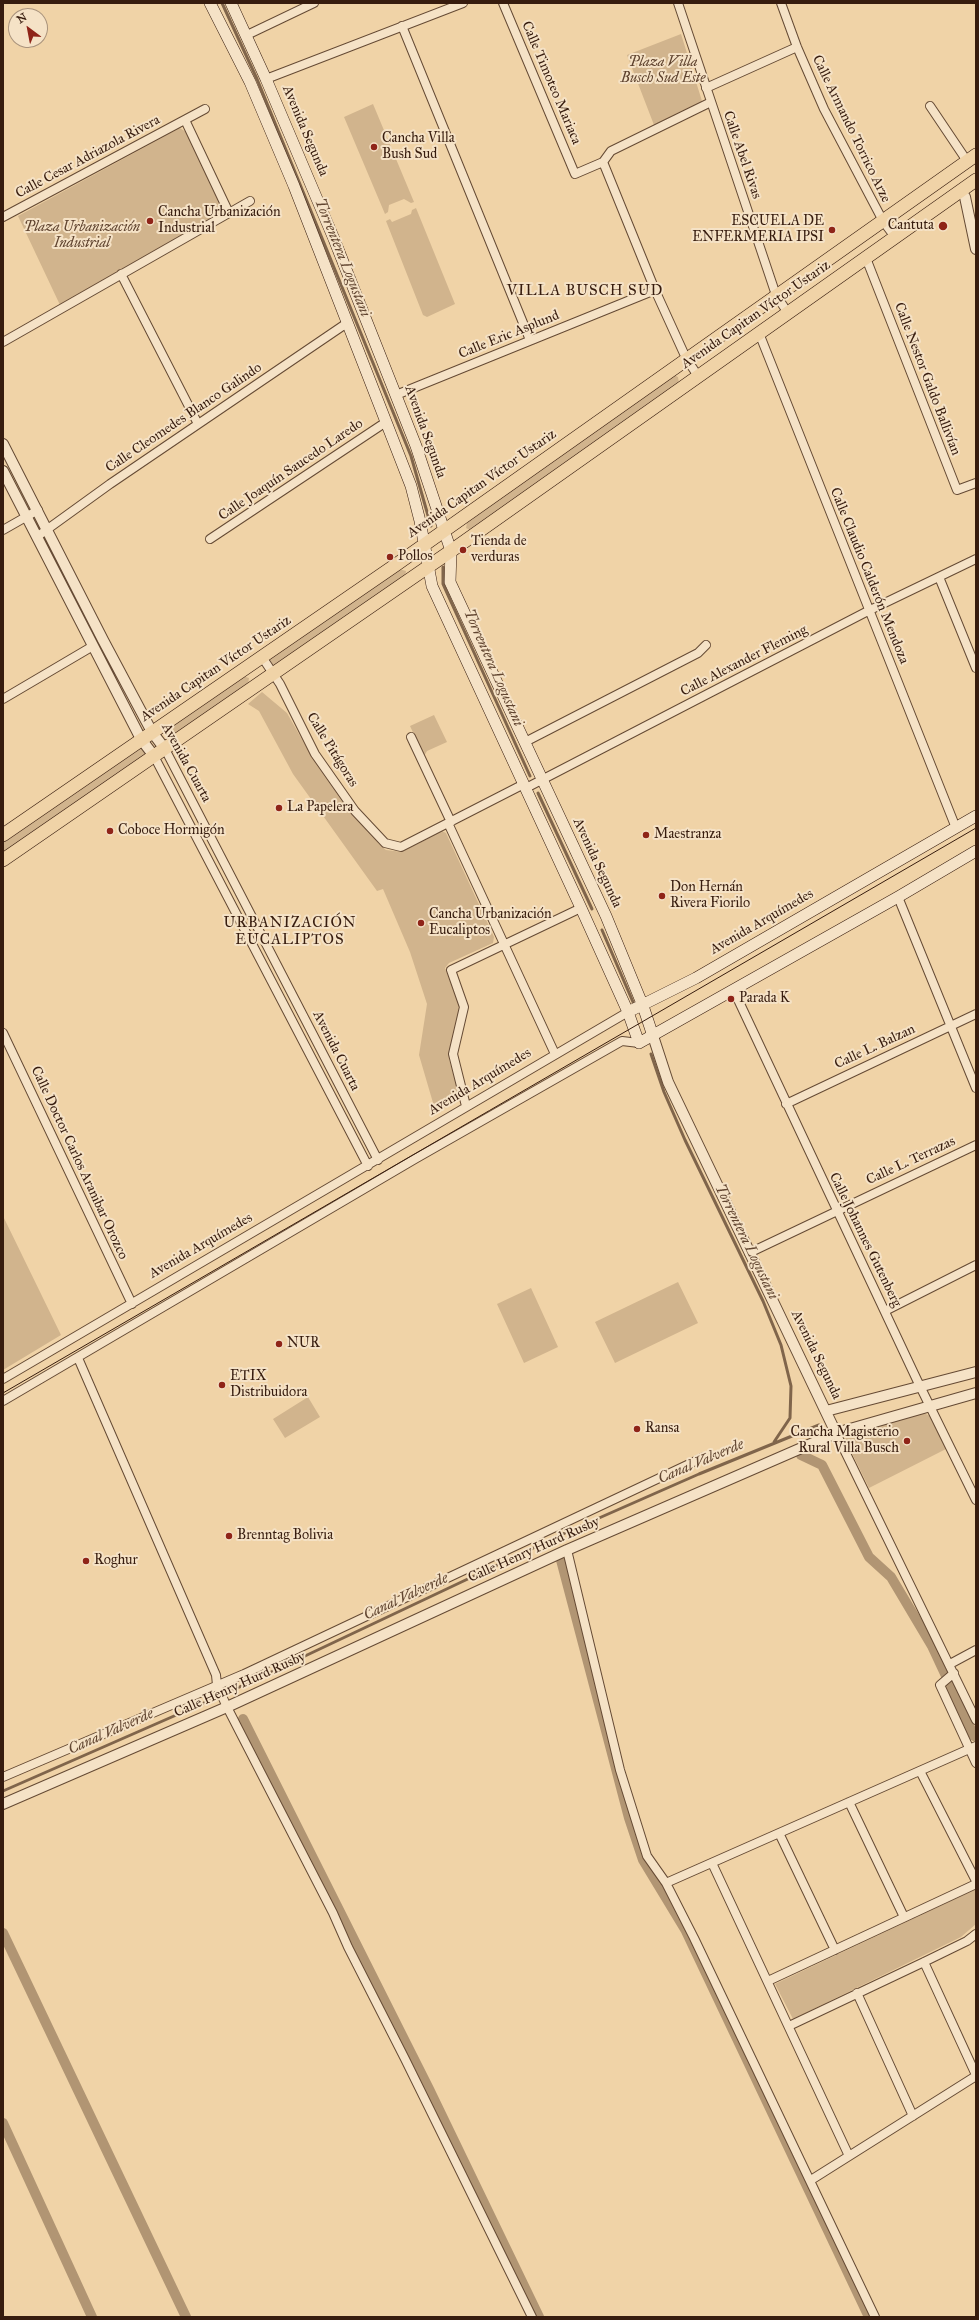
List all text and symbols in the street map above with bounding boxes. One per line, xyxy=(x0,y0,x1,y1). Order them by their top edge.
north arrow xyxy=(8,8,48,48)
text: N xyxy=(14,10,29,26)
street label: Calle Timoteo Mariaca xyxy=(517,19,585,147)
street label: Calle Armando Torrico Arze xyxy=(808,53,894,205)
park label: Plaza Villa Busch Sud Este xyxy=(621,55,705,88)
street label: Avenida Segunda xyxy=(278,83,332,179)
street label: Calle Abel Rivas xyxy=(719,109,765,201)
street label: Calle Cesar Adriazola Rivera xyxy=(13,112,163,202)
place label: Cancha Villa Bush Sud xyxy=(382,131,455,164)
marker: Cancha Villa Bush Sud xyxy=(369,142,379,152)
water label: Torrentera Logustani xyxy=(310,196,374,320)
place label: Cancha Urbanización Industrial xyxy=(158,205,281,238)
place label: ESCUELA DE ENFERMERIA IPSI xyxy=(692,214,824,246)
marker: Cancha Urbanización Industrial xyxy=(145,216,155,226)
place label: Cantuta xyxy=(888,218,934,234)
park label: Plaza Urbanización Industrial xyxy=(24,220,140,252)
marker: Cantuta xyxy=(937,220,949,232)
marker: ESCUELA DE ENFERMERIA IPSI xyxy=(827,225,837,235)
street label: Avenida Capitan Víctor Ustariz xyxy=(678,257,834,373)
district label: VILLA BUSCH SUD xyxy=(507,282,663,300)
street label: Calle Nestor Galdo Ballivían xyxy=(890,300,964,458)
street label: Calle Eric Asplund xyxy=(456,307,562,363)
street label: Calle Cleomedes Blanco Galindo xyxy=(103,359,265,477)
street label: Avenida Segunda xyxy=(401,384,449,480)
street label: Calle Joaquín Saucedo Laredo xyxy=(216,415,366,525)
street label: Avenida Capitan Víctor Ustariz xyxy=(404,426,560,542)
street label: Calle Claudio Calderón Mendoza xyxy=(826,485,912,667)
place label: Tienda de verduras xyxy=(471,534,527,566)
marker: Tienda de verduras xyxy=(458,545,468,555)
place label: Pollos xyxy=(398,549,433,565)
marker: Pollos xyxy=(385,552,395,562)
water label: Torrentera Logustani xyxy=(459,607,527,729)
street label: Avenida Capitan Víctor Ustariz xyxy=(138,612,294,726)
street label: Calle Alexander Fleming xyxy=(678,622,810,700)
street label: Calle Pitágoras xyxy=(303,710,361,790)
street label: Avenida Cuarta xyxy=(157,721,215,805)
place label: La Papelera xyxy=(287,800,354,816)
marker: La Papelera xyxy=(274,803,284,813)
street label: Avenida Segunda xyxy=(569,815,625,911)
place label: Coboce Hormigón xyxy=(118,823,225,839)
marker: Coboce Hormigón xyxy=(105,826,115,836)
place label: Maestranza xyxy=(654,827,721,843)
marker: Maestranza xyxy=(641,830,651,840)
place label: Don Hernán Rivera Fiorilo xyxy=(670,880,750,912)
street label: Avenida Arquímedes xyxy=(707,886,817,958)
marker: Don Hernán Rivera Fiorilo xyxy=(657,891,667,901)
place label: Cancha Urbanización Eucaliptos xyxy=(429,907,552,940)
district label: URBANIZACIÓN EUCALIPTOS xyxy=(223,914,357,949)
marker: Cancha Urbanización Eucaliptos xyxy=(416,918,426,928)
place label: Parada K xyxy=(739,991,790,1007)
marker: Parada K xyxy=(726,994,736,1004)
street label: Avenida Cuarta xyxy=(309,1008,363,1094)
street label: Calle L. Balzan xyxy=(832,1021,918,1073)
street label: Avenida Arquímedes xyxy=(426,1045,534,1119)
street label: Calle Doctor Carlos Aranibar Orozco xyxy=(27,1064,131,1262)
street label: Calle L. Terrazas xyxy=(864,1133,958,1189)
street label: Calle Johannes Gutenberg xyxy=(825,1170,905,1310)
water label: Torrentera Logustani xyxy=(710,1181,782,1303)
street label: Avenida Arquímedes xyxy=(146,1210,256,1282)
street label: Avenida Segunda xyxy=(787,1308,845,1402)
place label: NUR xyxy=(287,1336,320,1352)
marker: NUR xyxy=(274,1339,284,1349)
place label: ETIX Distribuidora xyxy=(230,1369,307,1402)
marker: ETIX Distribuidora xyxy=(217,1380,227,1390)
place label: Ransa xyxy=(645,1421,679,1437)
marker: Ransa xyxy=(632,1424,642,1434)
place label: Cancha Magisterio Rural Villa Busch xyxy=(791,1425,899,1458)
water label: Canal Valverde xyxy=(655,1436,747,1488)
marker: Cancha Magisterio Rural Villa Busch xyxy=(902,1436,912,1446)
street label: Calle Henry Hurd Rusby xyxy=(466,1513,602,1587)
place label: Brenntag Bolivia xyxy=(237,1528,333,1544)
marker: Brenntag Bolivia xyxy=(224,1531,234,1541)
place label: Roghur xyxy=(94,1553,138,1569)
marker: Roghur xyxy=(81,1556,91,1566)
water label: Canal Valverde xyxy=(361,1570,451,1624)
street label: Calle Henry Hurd Rusby xyxy=(172,1648,308,1722)
water label: Canal Valverde xyxy=(66,1705,156,1759)

